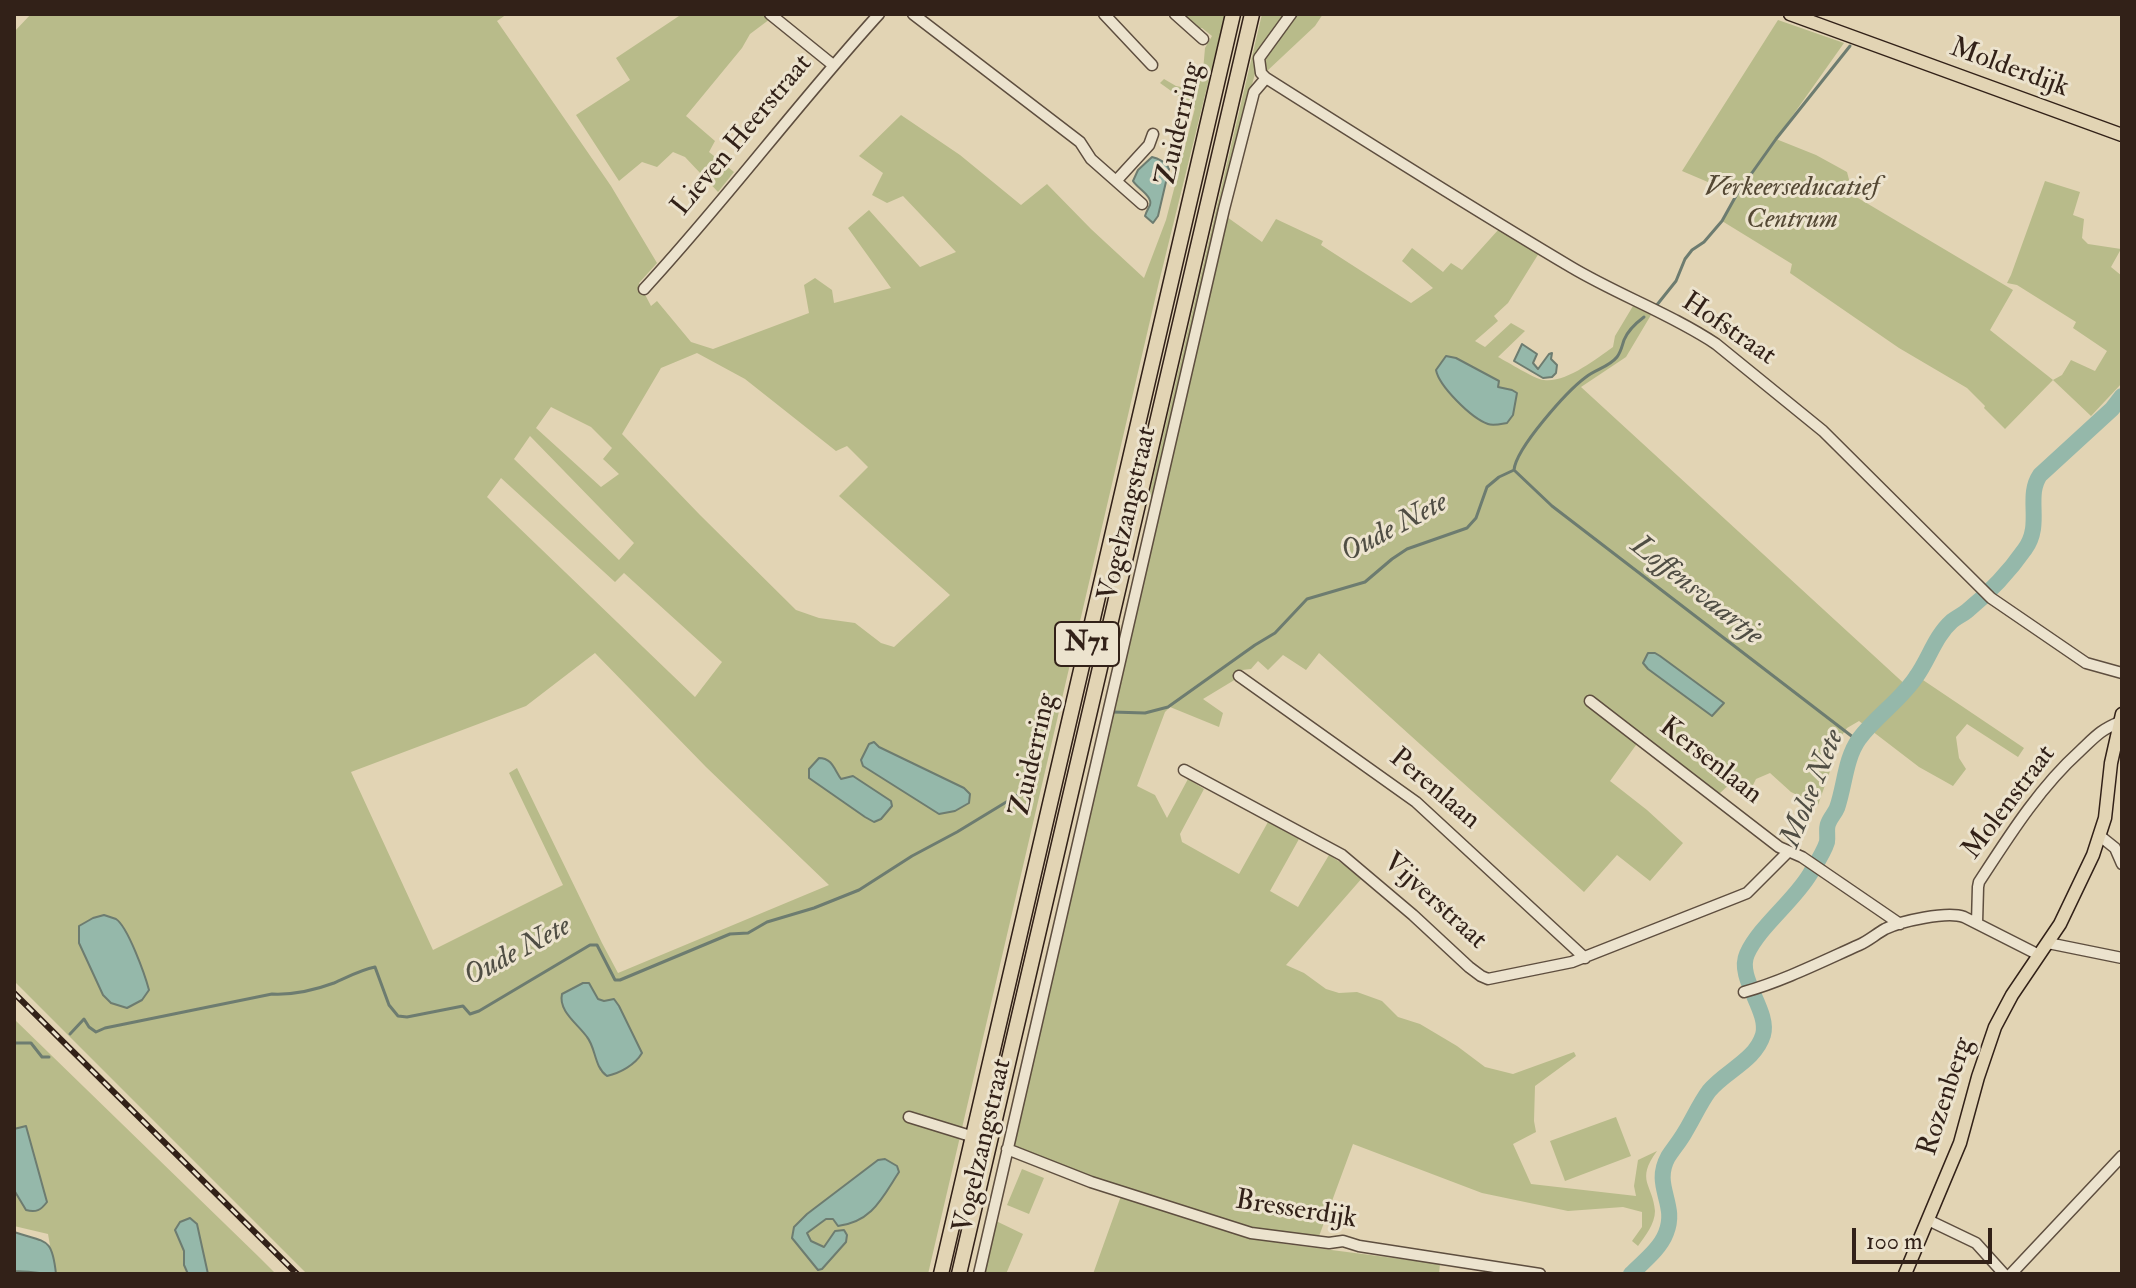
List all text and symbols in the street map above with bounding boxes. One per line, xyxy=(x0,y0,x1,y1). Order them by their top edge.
street label: Molderdijk xyxy=(1945,32,2073,106)
street label: Lieven Heerstraat xyxy=(666,48,820,224)
street label: Zuiderring xyxy=(1151,59,1211,189)
park label: Verkeerseducatief Centrum xyxy=(1705,172,1879,238)
street label: Hofstraat xyxy=(1675,286,1781,374)
street label: Vogelzangstraat xyxy=(1093,423,1165,605)
water label: Oude Nete xyxy=(1335,486,1455,572)
water label: Loffensvaartje xyxy=(1622,529,1770,655)
road number: N71 xyxy=(1055,622,1119,666)
street label: Zuiderring xyxy=(1005,690,1065,820)
street label: Kersenlaan xyxy=(1652,711,1768,813)
water label: Molse Nete xyxy=(1774,725,1854,853)
street label: Molenstraat xyxy=(1956,739,2064,867)
street label: Perenlaan xyxy=(1382,742,1486,838)
street label: Vijverstraat xyxy=(1375,846,1493,958)
water label: Oude Nete xyxy=(458,910,578,996)
street label: Rozenberg xyxy=(1912,1034,1982,1160)
street label: Vogelzangstraat xyxy=(948,1055,1020,1237)
street label: Bresserdijk xyxy=(1233,1185,1359,1237)
scale bar xyxy=(1856,1212,1996,1262)
text: 100 m xyxy=(1866,1226,1923,1257)

